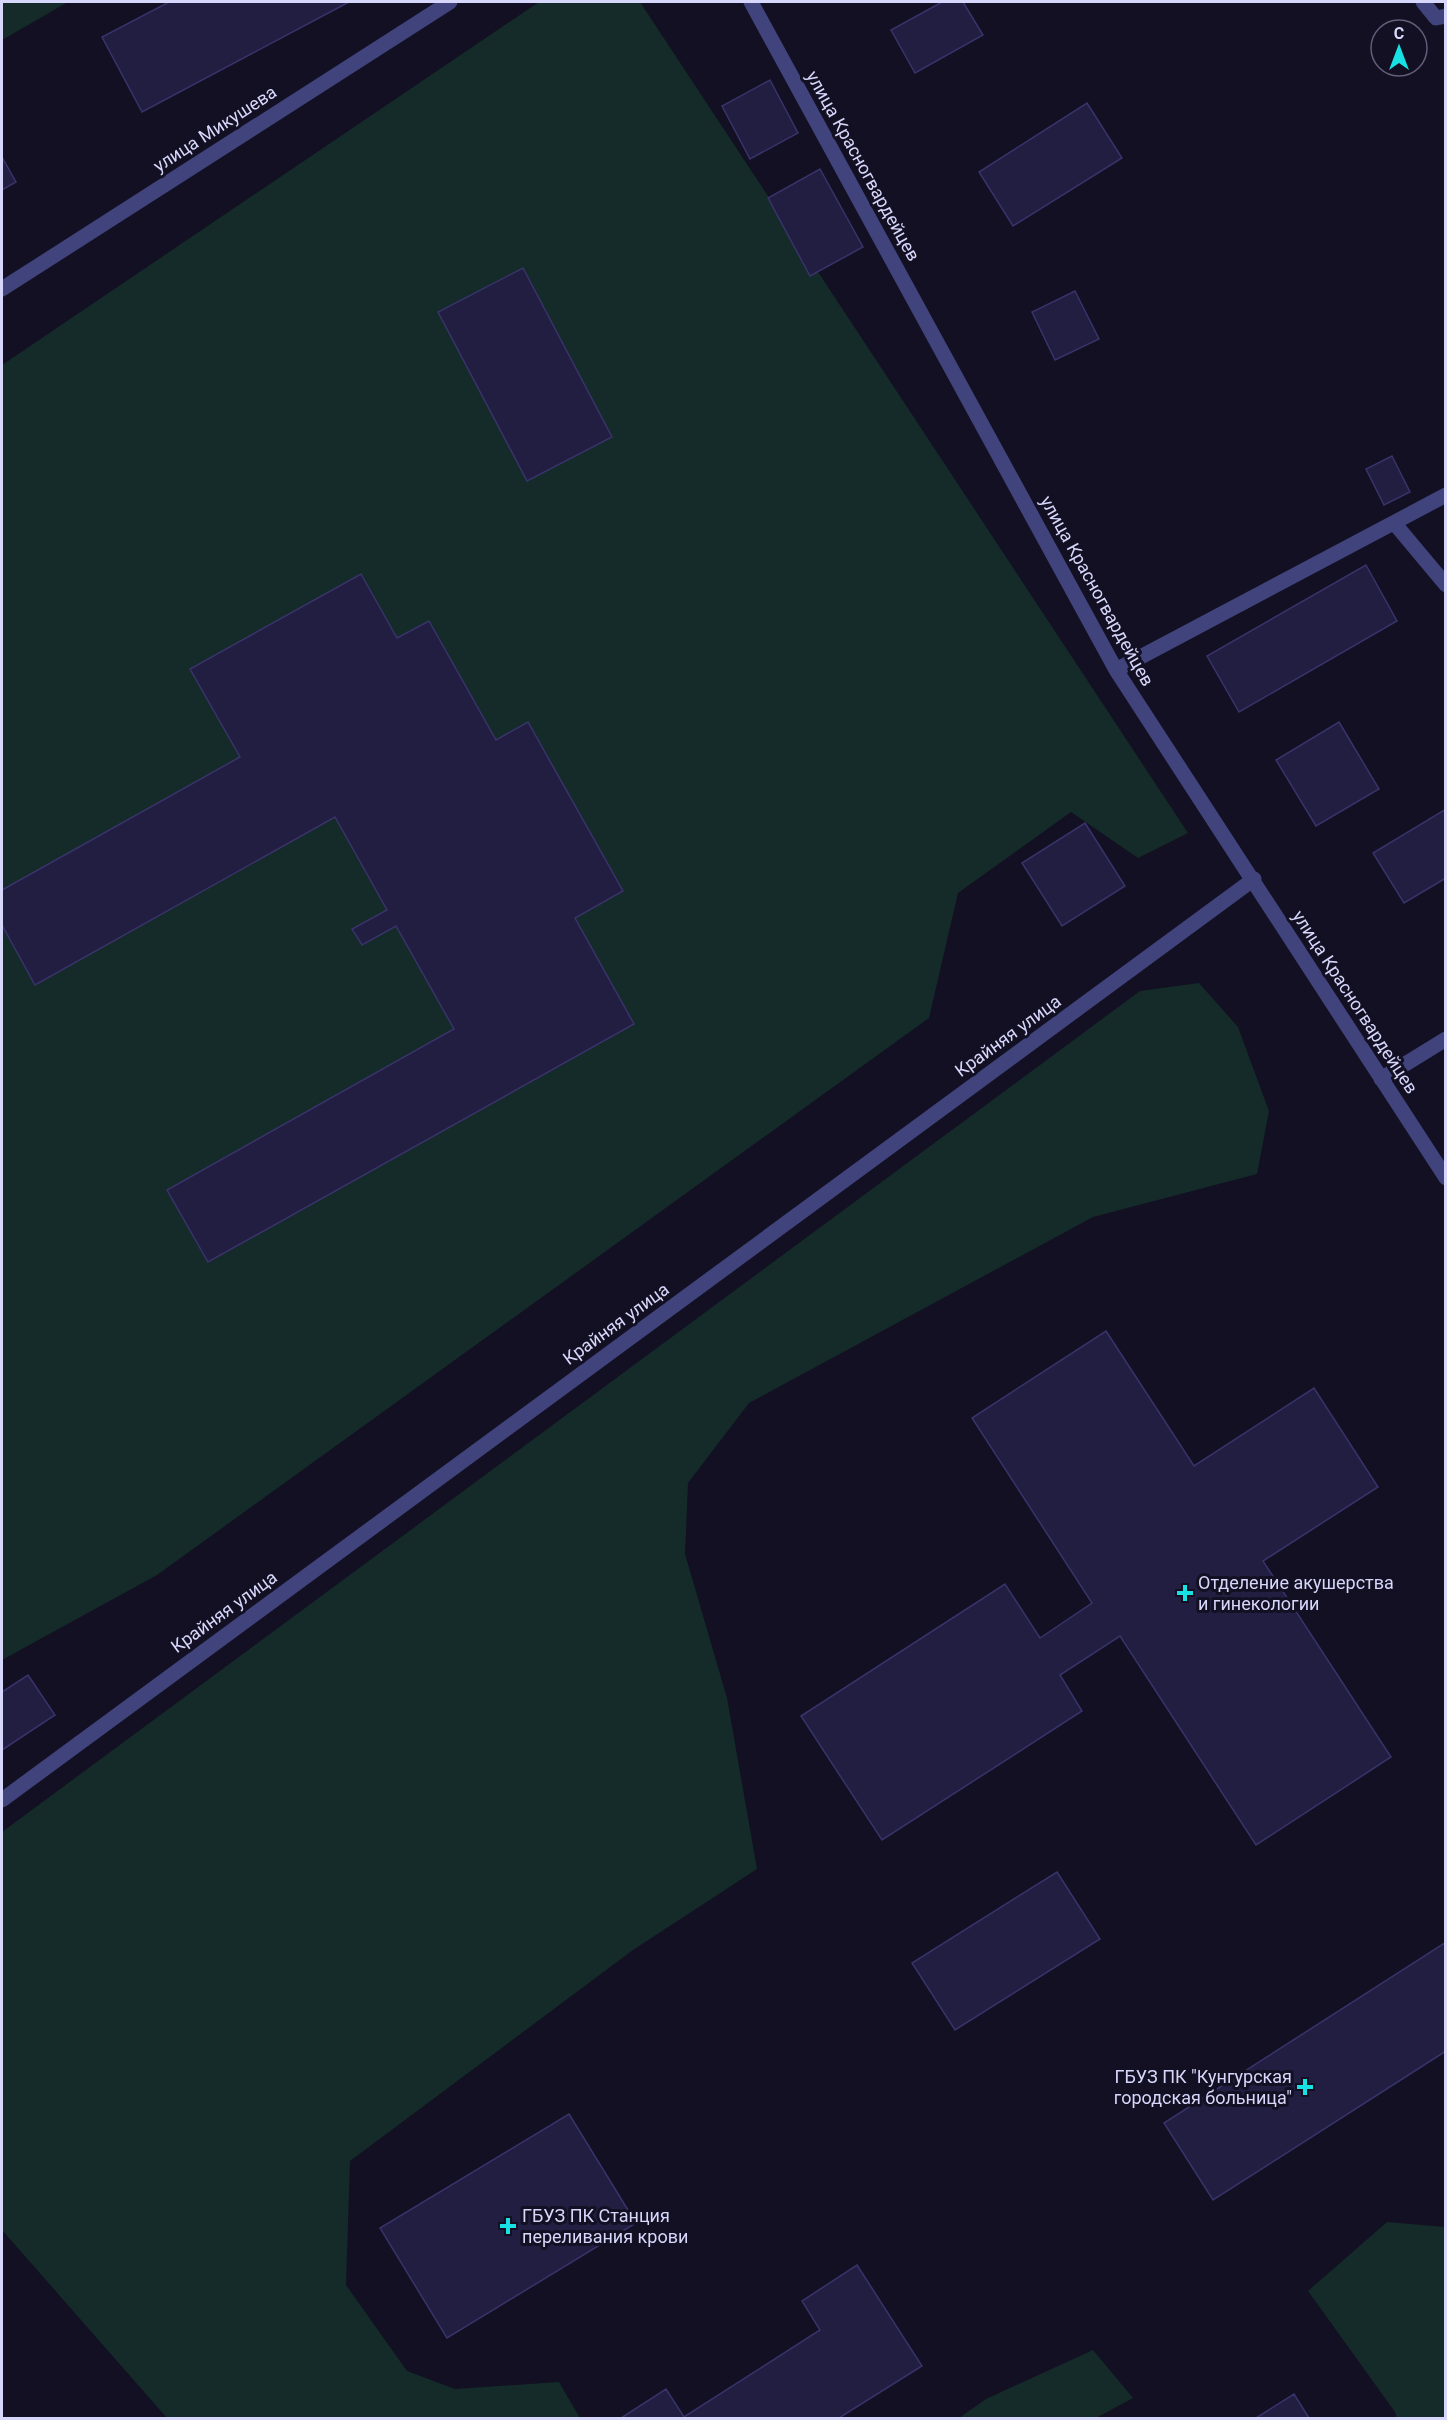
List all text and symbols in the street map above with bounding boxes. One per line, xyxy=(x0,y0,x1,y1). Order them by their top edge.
north arrow xyxy=(1369,18,1429,78)
text: С xyxy=(1394,24,1404,43)
street label: улица Красногвардейцев xyxy=(802,67,925,264)
street label: улица Микушева xyxy=(149,81,280,176)
street label: улица Красногвардейцев xyxy=(1036,492,1159,689)
street label: улица Красногвардейцев xyxy=(1288,906,1423,1097)
street label: Крайняя улица xyxy=(951,990,1065,1081)
street label: Крайняя улица xyxy=(559,1278,673,1369)
street label: Крайняя улица xyxy=(167,1566,281,1657)
place label: Отделение акушерства и гинекологии xyxy=(1198,1572,1394,1614)
marker: Отделение акушерства и гинекологии xyxy=(1176,1584,1194,1602)
place label: ГБУЗ ПК "Кунгурская городская больница" xyxy=(1114,2066,1292,2108)
marker: ГБУЗ ПК "Кунгурская городская больница" xyxy=(1296,2078,1314,2096)
place label: ГБУЗ ПК Станция переливания крови xyxy=(522,2205,688,2247)
marker: ГБУЗ ПК Станция переливания крови xyxy=(499,2217,517,2235)

